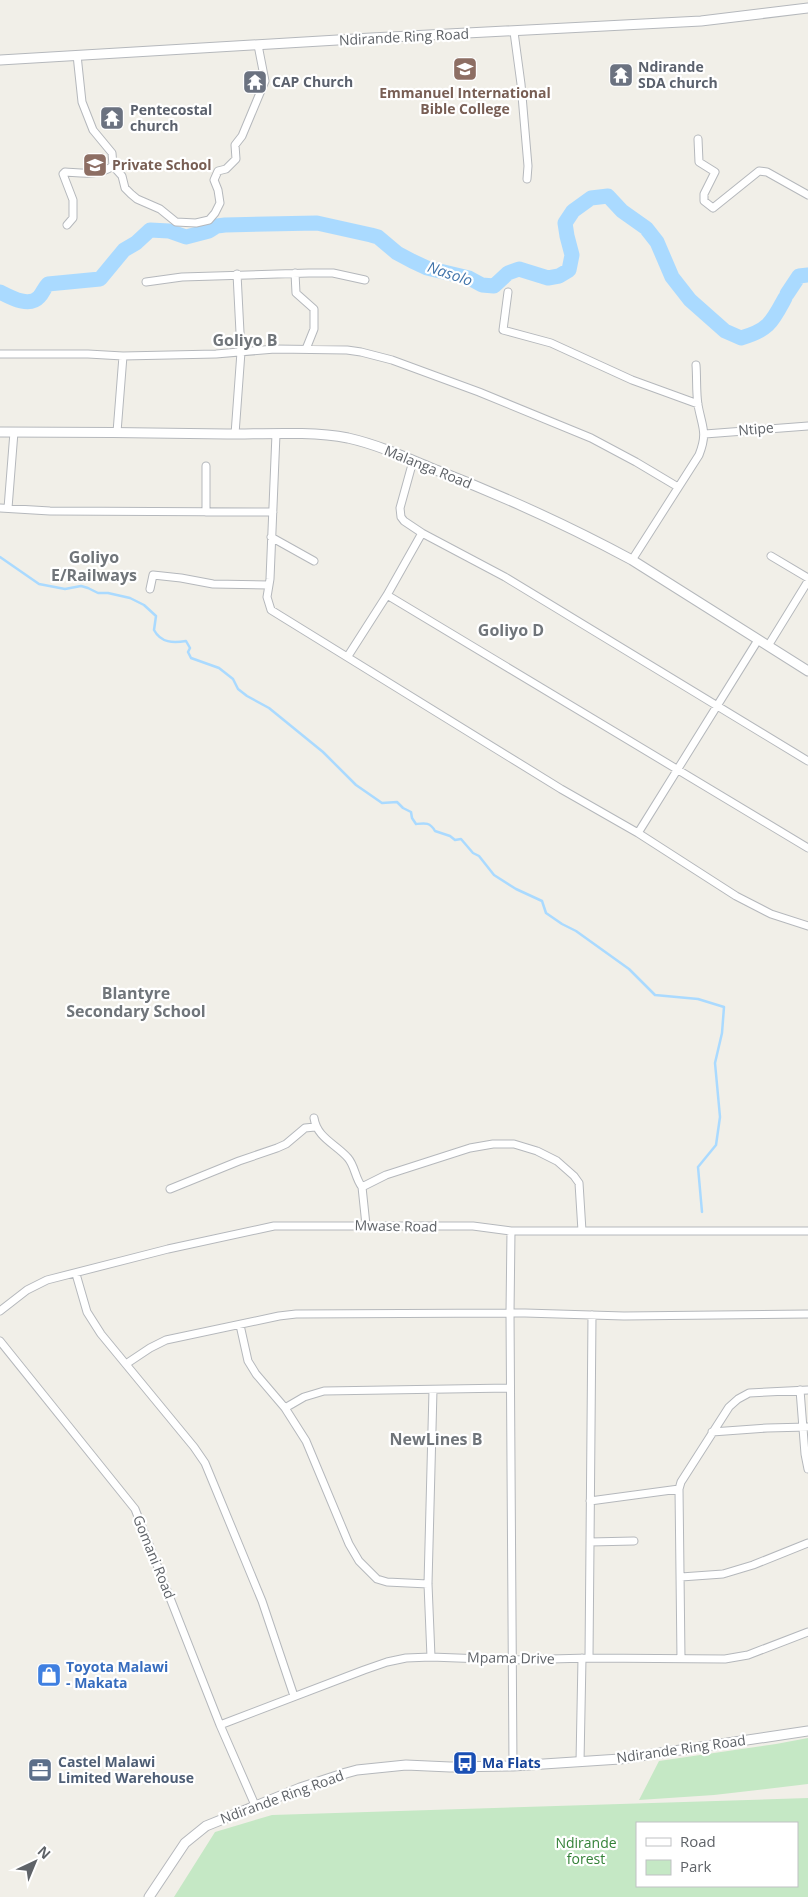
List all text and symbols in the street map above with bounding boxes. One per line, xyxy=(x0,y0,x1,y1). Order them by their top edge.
street label: Ndirande Ring Road xyxy=(338,24,469,49)
school or university icon: Emmanuel International Bible College xyxy=(452,56,478,82)
place label: Ndirande SDA church xyxy=(638,57,718,92)
temple icon: Ndirande SDA church xyxy=(608,62,634,88)
temple icon: CAP Church xyxy=(242,69,268,95)
place label: CAP Church xyxy=(272,72,353,91)
place label: Emmanuel International Bible College xyxy=(379,83,551,118)
place label: Pentecostal church xyxy=(130,100,212,135)
temple icon: Pentecostal church xyxy=(99,105,125,131)
school or university icon: Private School xyxy=(82,152,108,178)
place label: Private School xyxy=(112,155,212,174)
water label: Nasolo xyxy=(425,256,475,290)
district label: Goliyo B xyxy=(212,329,278,351)
street label: Ntipe xyxy=(737,417,775,440)
street label: Malanga Road xyxy=(382,440,475,493)
district label: Goliyo E/Railways xyxy=(51,546,137,586)
district label: Goliyo D xyxy=(478,619,544,641)
district label: Blantyre Secondary School xyxy=(66,982,206,1022)
street label: Mwase Road xyxy=(354,1215,438,1236)
district label: NewLines B xyxy=(390,1428,482,1450)
street label: Gomani Road xyxy=(129,1512,180,1601)
street label: Mpama Drive xyxy=(467,1647,555,1668)
place label: Toyota Malawi - Makata xyxy=(66,1657,168,1692)
shop icon: Toyota Malawi - Makata xyxy=(36,1662,62,1688)
street label: Ndirande Ring Road xyxy=(615,1730,747,1767)
bus stop icon: Ma Flats xyxy=(452,1750,478,1776)
place label: Castel Malawi Limited Warehouse xyxy=(58,1752,194,1787)
place label: Ma Flats xyxy=(482,1753,541,1772)
office icon: Castel Malawi Limited Warehouse xyxy=(27,1757,53,1783)
street label: Ndirande Ring Road xyxy=(217,1765,346,1828)
legend xyxy=(636,1822,798,1887)
text: Road xyxy=(680,1831,716,1851)
park label: Ndirande forest xyxy=(555,1833,617,1868)
north arrow xyxy=(10,1837,60,1887)
text: N xyxy=(34,1841,55,1863)
text: Park xyxy=(680,1856,711,1876)

